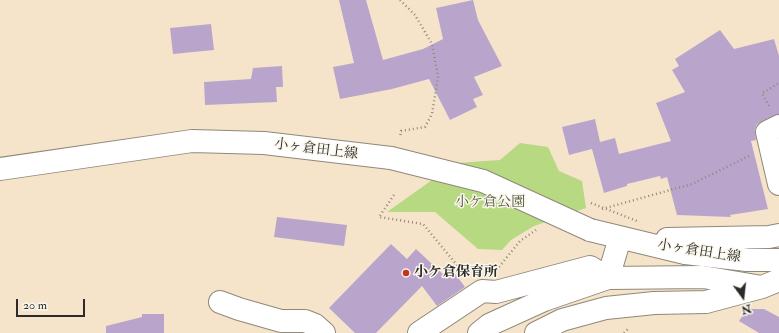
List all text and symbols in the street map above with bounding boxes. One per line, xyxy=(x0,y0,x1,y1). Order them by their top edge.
street label: 小ヶ倉田上線 xyxy=(273,137,359,163)
park label: 小ケ倉公園 xyxy=(455,195,525,211)
street label: 小ヶ倉田上線 xyxy=(656,237,742,267)
place label: 小ケ倉保育所 xyxy=(414,265,498,281)
marker: 小ケ倉保育所 xyxy=(401,268,411,278)
north arrow xyxy=(723,277,763,317)
scale bar xyxy=(18,291,87,317)
text: 20 m xyxy=(23,298,47,313)
text: N xyxy=(740,302,753,317)

